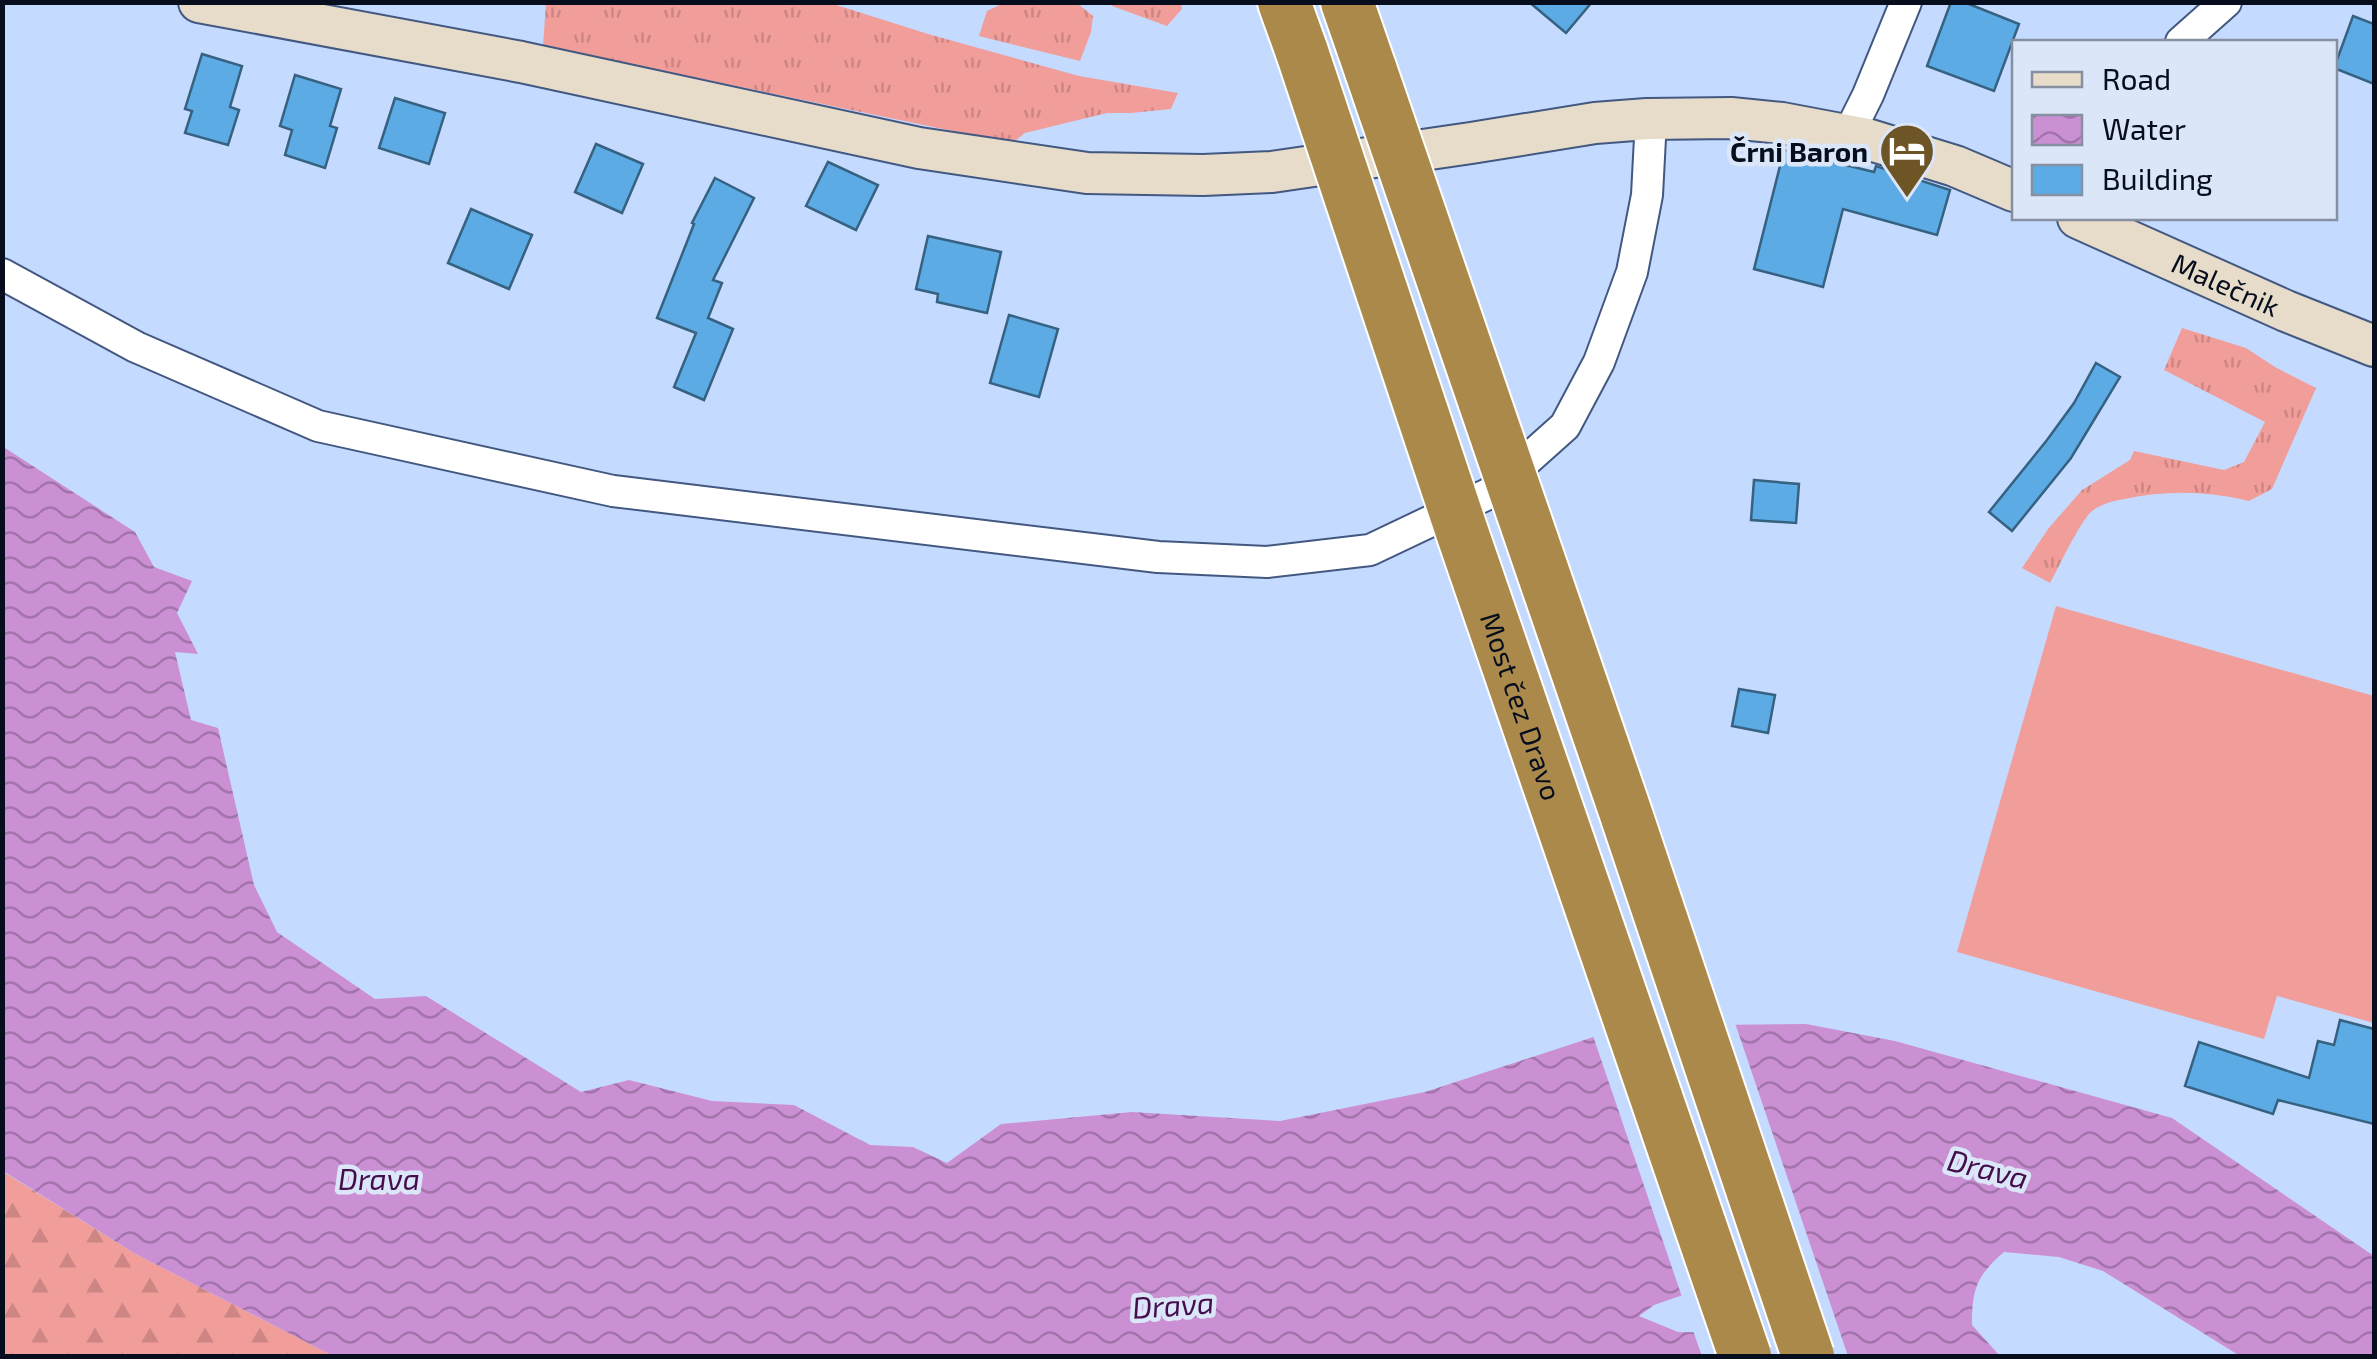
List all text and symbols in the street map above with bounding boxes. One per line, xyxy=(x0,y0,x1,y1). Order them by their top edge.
legend xyxy=(2012,40,2337,220)
text: Road xyxy=(2102,60,2171,96)
text: Water xyxy=(2102,110,2186,146)
hotel icon: Črni Baron xyxy=(1877,121,1937,200)
place label: Črni Baron xyxy=(1730,134,1868,168)
text: Building xyxy=(2102,160,2213,196)
street label: Malečnik xyxy=(2167,245,2285,323)
street label: Most čez Dravo xyxy=(1474,608,1570,804)
water label: Drava xyxy=(1944,1141,2032,1195)
water label: Drava xyxy=(338,1160,420,1196)
water label: Drava xyxy=(1131,1283,1215,1325)

